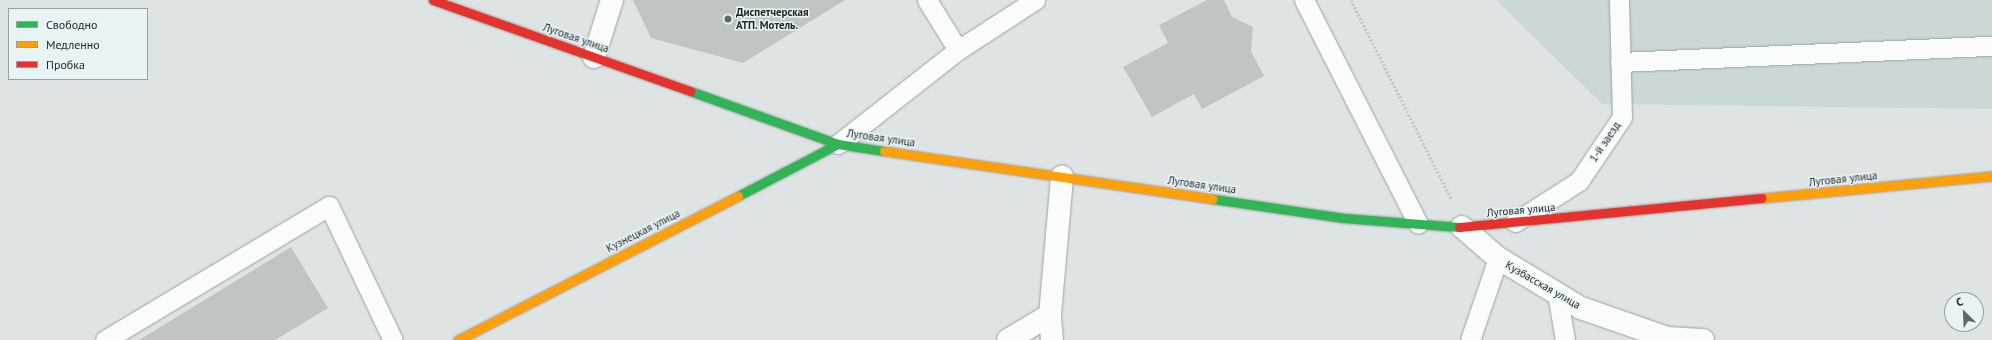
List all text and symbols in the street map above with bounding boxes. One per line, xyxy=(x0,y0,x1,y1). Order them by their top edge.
place label: Диспетчерская АТП. Мотель. xyxy=(736,6,809,32)
legend xyxy=(8,8,148,80)
marker: Диспетчерская АТП. Мотель. xyxy=(723,14,733,24)
text: Свободно xyxy=(46,17,97,32)
street label: Луговая улица xyxy=(541,21,611,55)
text: Медленно xyxy=(46,37,100,52)
text: Пробка xyxy=(46,57,85,72)
street label: 1-й заезд xyxy=(1587,119,1623,165)
street label: Луговая улица xyxy=(846,127,916,149)
street label: Луговая улица xyxy=(1808,169,1878,189)
street label: Луговая улица xyxy=(1167,174,1237,196)
street label: Луговая улица xyxy=(1486,200,1556,220)
street label: Кузнецкая улица xyxy=(604,207,682,255)
street label: Кузбасская улица xyxy=(1503,258,1583,312)
north arrow xyxy=(1944,292,1984,332)
text: С xyxy=(1954,294,1965,310)

